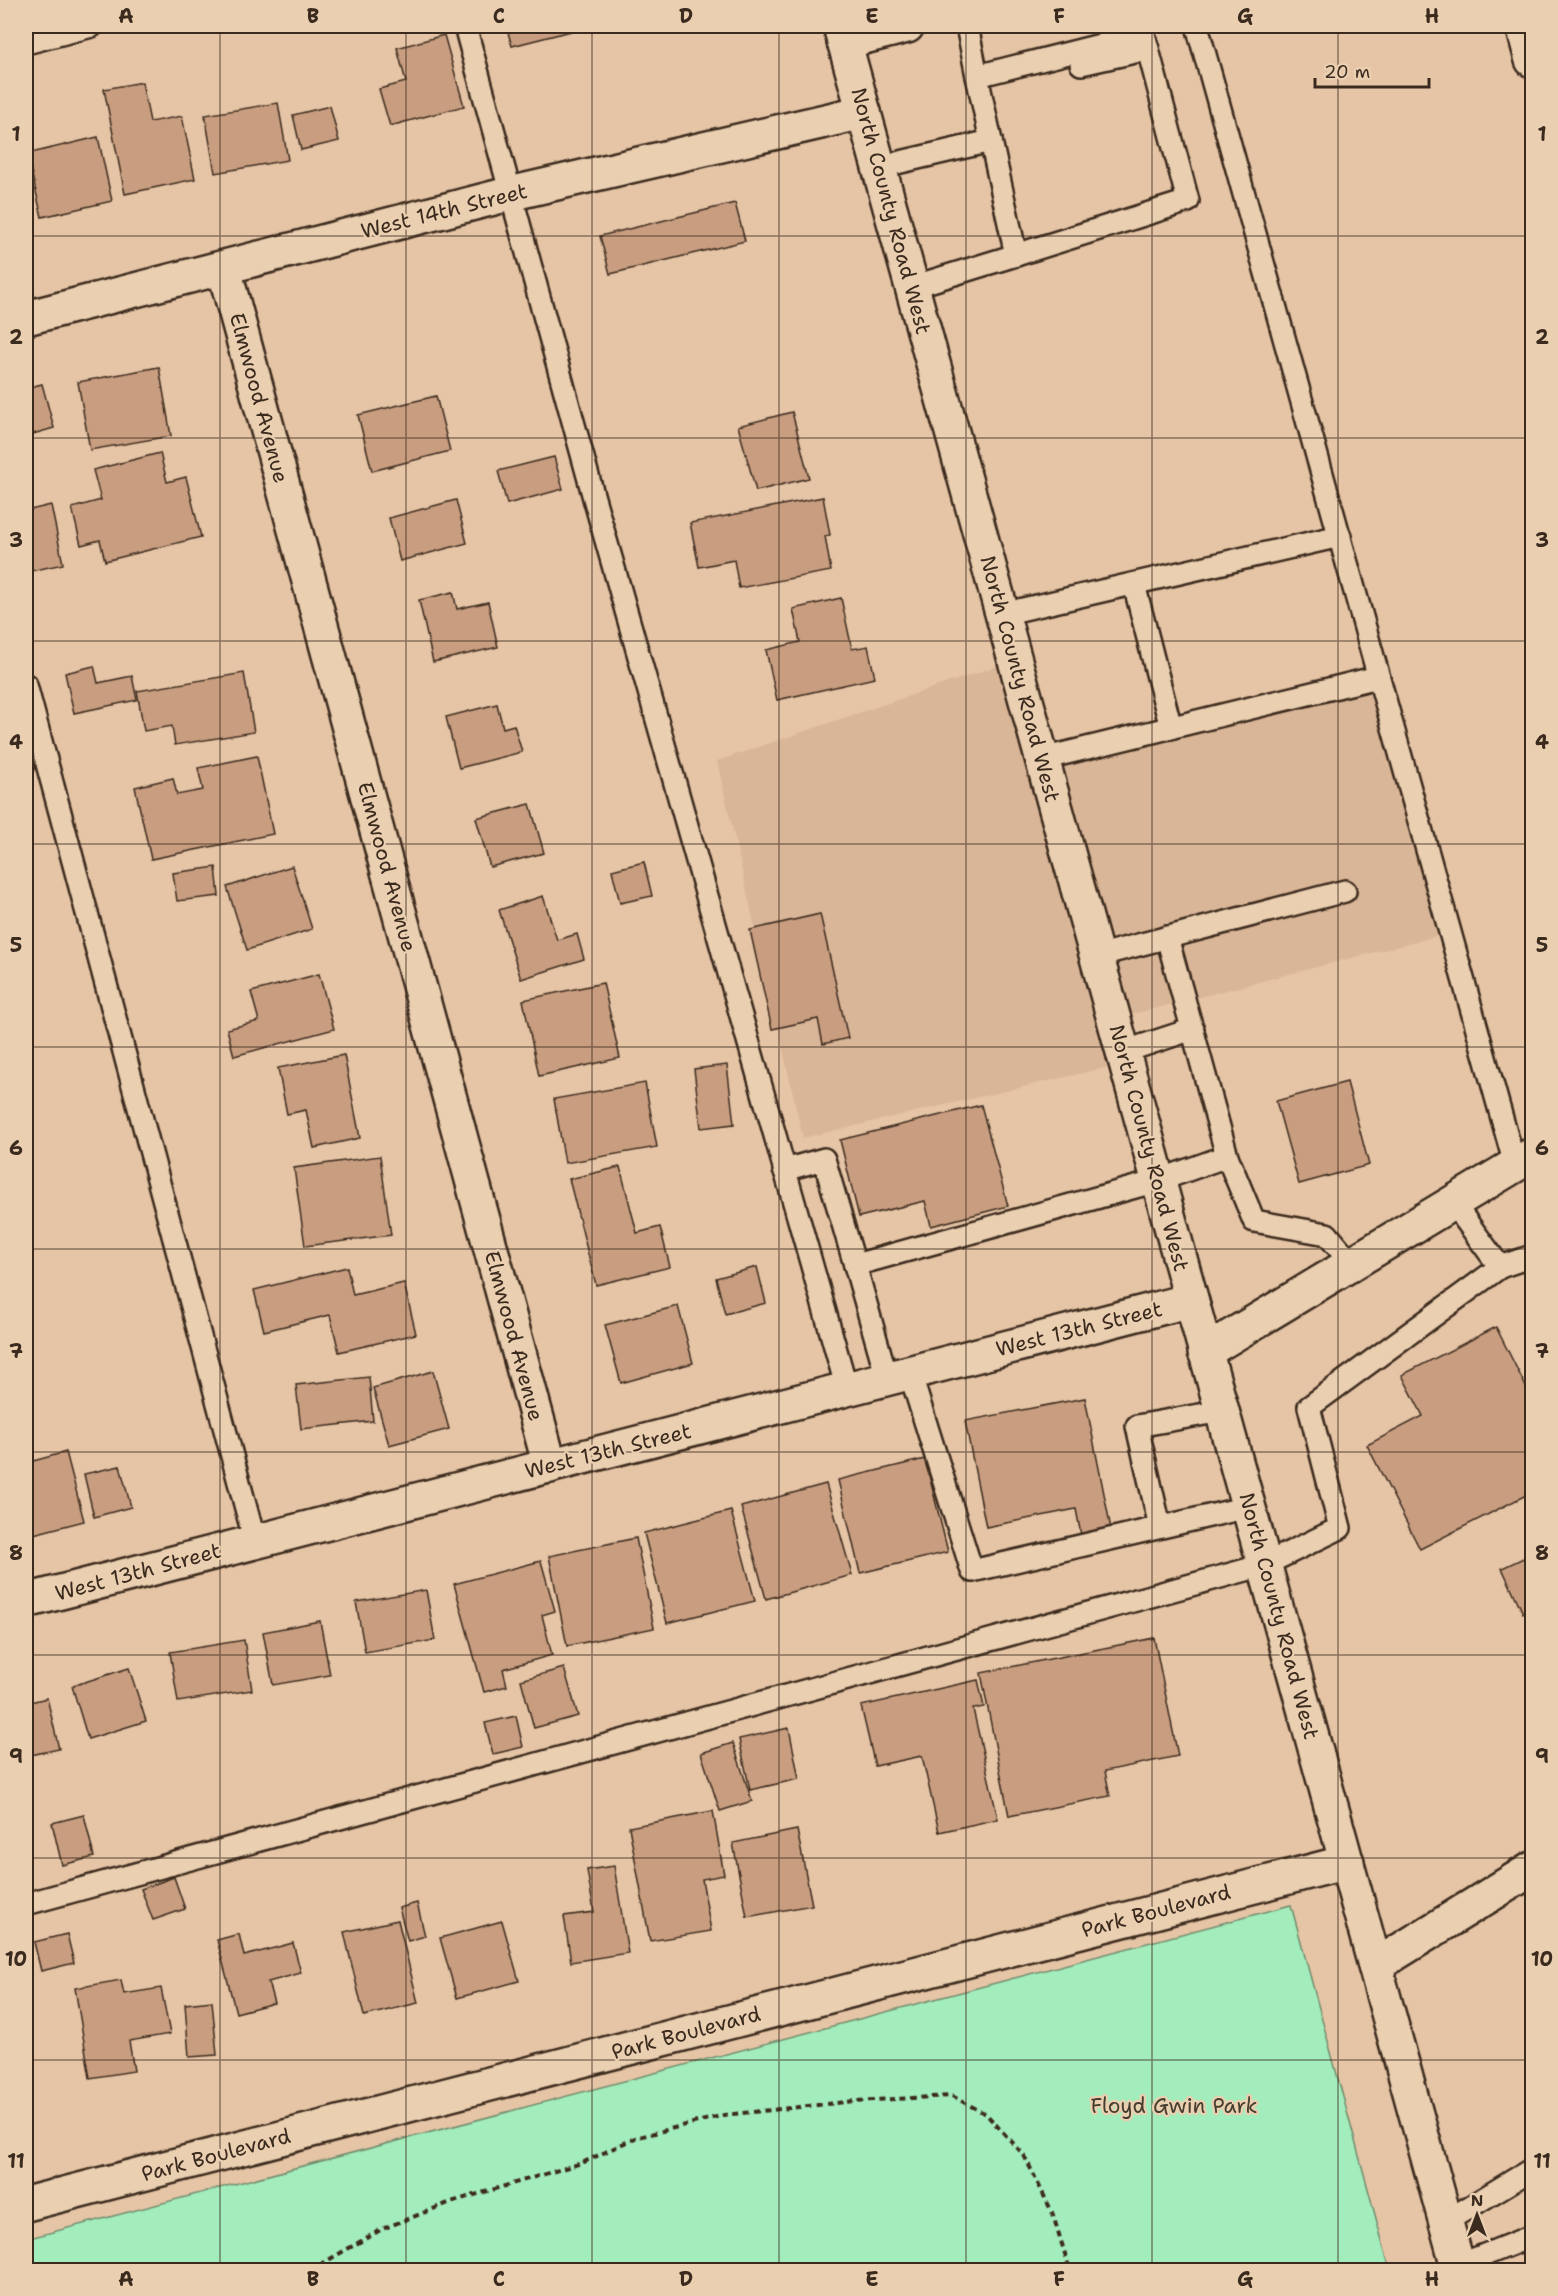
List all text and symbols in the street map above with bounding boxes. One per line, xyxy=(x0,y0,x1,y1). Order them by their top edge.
text: A xyxy=(118,3,134,29)
text: B xyxy=(307,3,319,29)
text: C xyxy=(493,3,505,29)
text: D xyxy=(679,3,693,29)
text: E xyxy=(865,3,879,29)
text: F xyxy=(1053,3,1065,29)
text: G xyxy=(1237,3,1253,29)
text: H xyxy=(1425,3,1439,29)
scale bar xyxy=(1315,51,1429,89)
text: 20 m xyxy=(1324,60,1370,84)
street label: North County Road West xyxy=(845,84,937,338)
text: 1 xyxy=(11,121,21,147)
text: 1 xyxy=(1537,121,1547,147)
street label: West 14th Street xyxy=(358,177,530,245)
street label: Elmwood Avenue xyxy=(223,310,295,486)
text: 2 xyxy=(9,324,23,350)
text: 2 xyxy=(1535,324,1549,350)
text: 3 xyxy=(9,527,23,553)
text: 3 xyxy=(1535,527,1549,553)
street label: North County Road West xyxy=(974,552,1066,806)
text: 4 xyxy=(9,729,23,755)
text: 4 xyxy=(1535,729,1549,755)
street label: Elmwood Avenue xyxy=(351,779,423,955)
text: 5 xyxy=(10,932,22,958)
text: 5 xyxy=(1536,932,1548,958)
street label: North County Road West xyxy=(1103,1021,1195,1275)
text: 6 xyxy=(9,1135,23,1161)
text: 6 xyxy=(1535,1135,1549,1161)
street label: Elmwood Avenue xyxy=(478,1248,550,1424)
street label: West 13th Street xyxy=(993,1295,1165,1363)
text: 7 xyxy=(9,1338,23,1364)
text: 7 xyxy=(1535,1338,1549,1364)
street label: West 13th Street xyxy=(522,1417,694,1485)
street label: North County Road West xyxy=(1233,1489,1325,1743)
street label: West 13th Street xyxy=(52,1536,224,1608)
text: 8 xyxy=(9,1540,23,1566)
text: 8 xyxy=(1535,1540,1549,1566)
text: 9 xyxy=(9,1743,23,1769)
text: 9 xyxy=(1535,1743,1549,1769)
street label: Park Boulevard xyxy=(1078,1878,1234,1944)
text: 10 xyxy=(5,1946,27,1972)
text: 10 xyxy=(1531,1946,1553,1972)
street label: Park Boulevard xyxy=(608,2000,764,2066)
park label: Floyd Gwin Park xyxy=(1090,2092,1258,2120)
street label: Park Boulevard xyxy=(138,2122,294,2188)
text: 11 xyxy=(7,2148,25,2174)
text: 11 xyxy=(1533,2148,1551,2174)
north arrow xyxy=(1447,2185,1507,2245)
text: N xyxy=(1471,2190,1483,2211)
text: A xyxy=(118,2266,134,2292)
text: B xyxy=(307,2266,319,2292)
text: C xyxy=(493,2266,505,2292)
text: D xyxy=(679,2266,693,2292)
text: E xyxy=(865,2266,879,2292)
text: F xyxy=(1053,2266,1065,2292)
text: G xyxy=(1237,2266,1253,2292)
text: H xyxy=(1425,2266,1439,2292)

